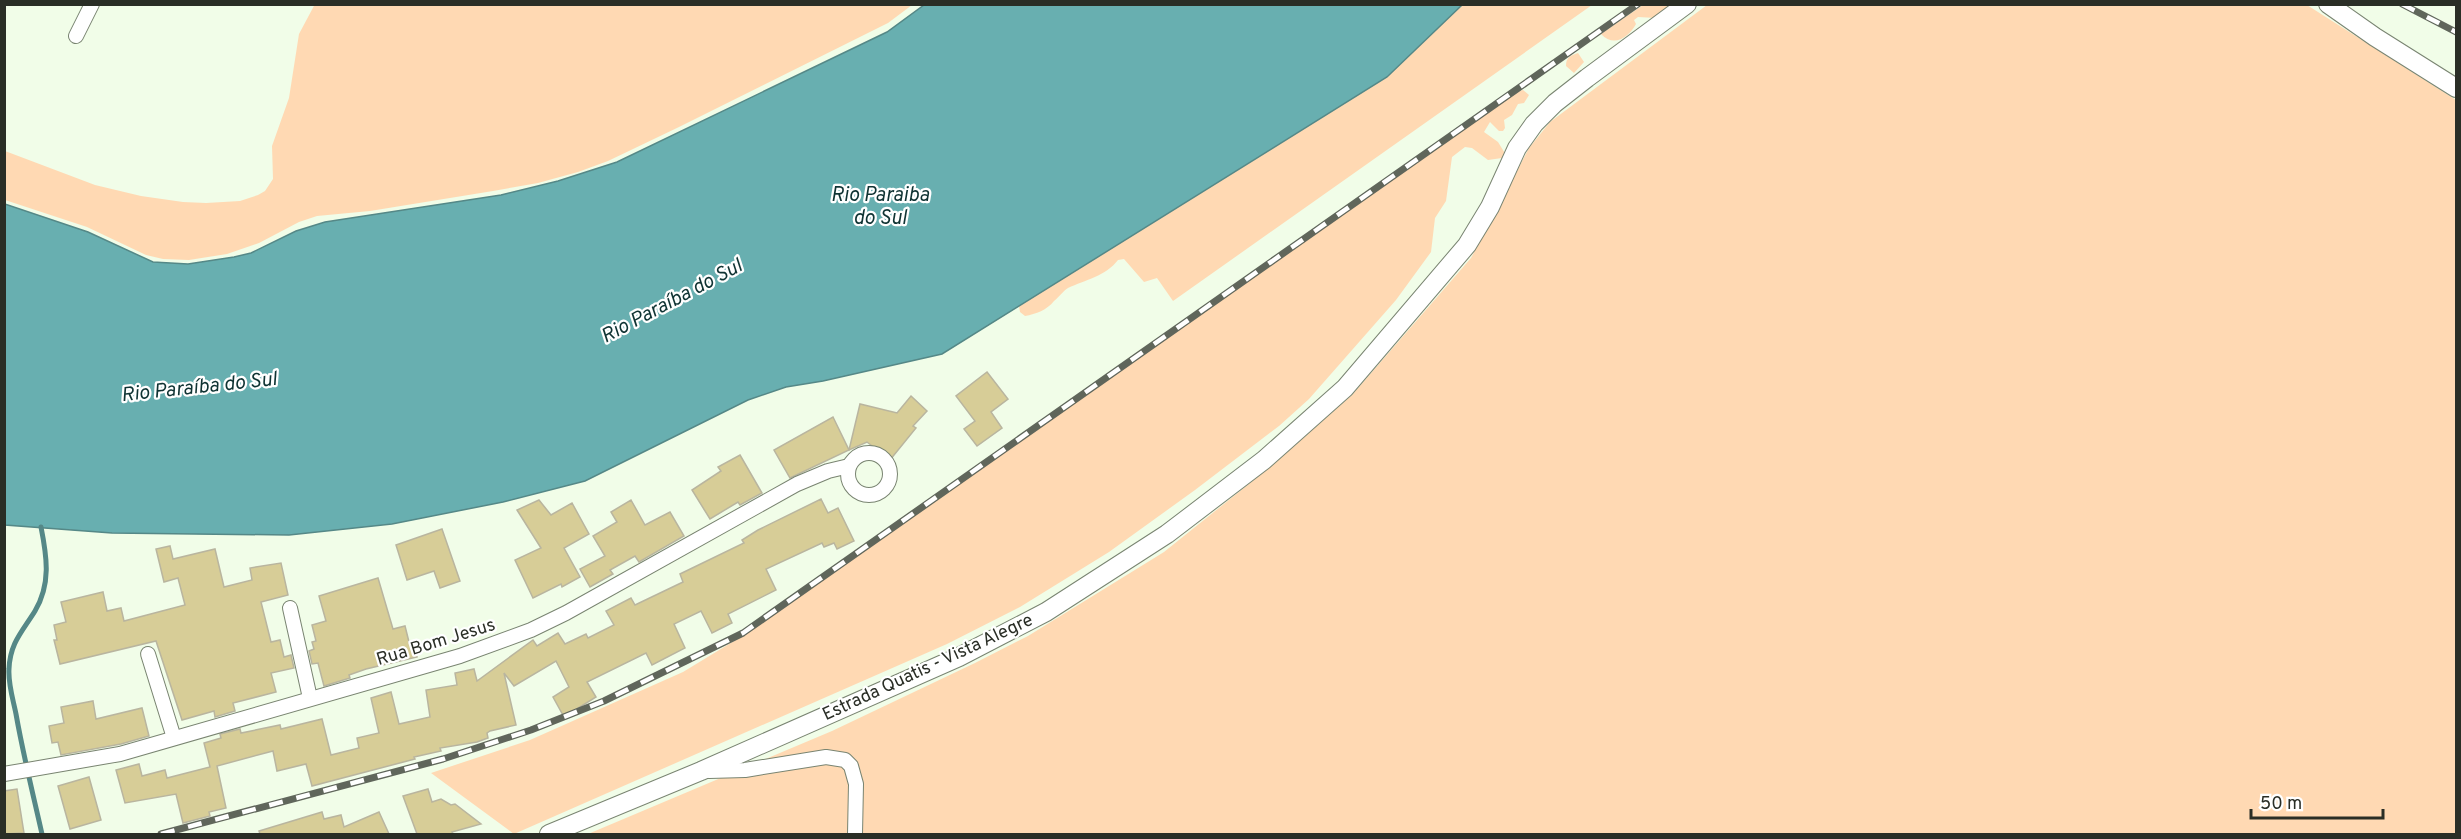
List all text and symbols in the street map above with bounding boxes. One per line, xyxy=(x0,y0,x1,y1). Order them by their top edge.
water label: Rio Paraiba do Sul xyxy=(831,183,930,232)
water label: Rio Paraíba do Sul xyxy=(597,253,748,350)
water label: Rio Paraíba do Sul xyxy=(120,367,279,409)
street label: Estrada Quatis - Vista Alegre xyxy=(819,609,1037,727)
street label: Rua Bom Jesus xyxy=(374,614,498,672)
scale bar xyxy=(2251,782,2383,820)
text: 50 m xyxy=(2260,793,2302,816)

